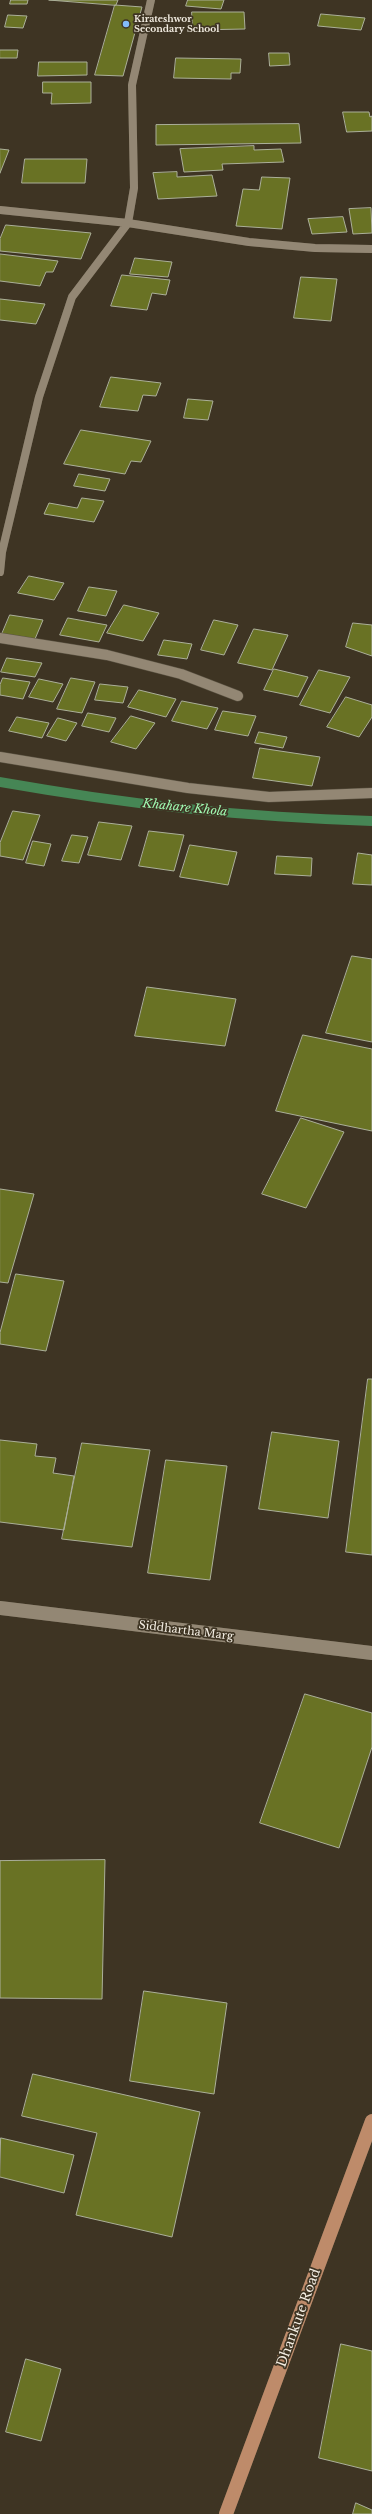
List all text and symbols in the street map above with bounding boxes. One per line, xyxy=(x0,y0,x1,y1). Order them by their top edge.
place label: Kirateshwor Secondary School xyxy=(134,14,219,35)
marker: Kirateshwor Secondary School xyxy=(121,19,131,29)
water label: Khahare Khola xyxy=(142,796,228,820)
street label: Siddhartha Marg xyxy=(138,1619,234,1643)
street label: Dhankute Road xyxy=(274,2267,324,2369)

